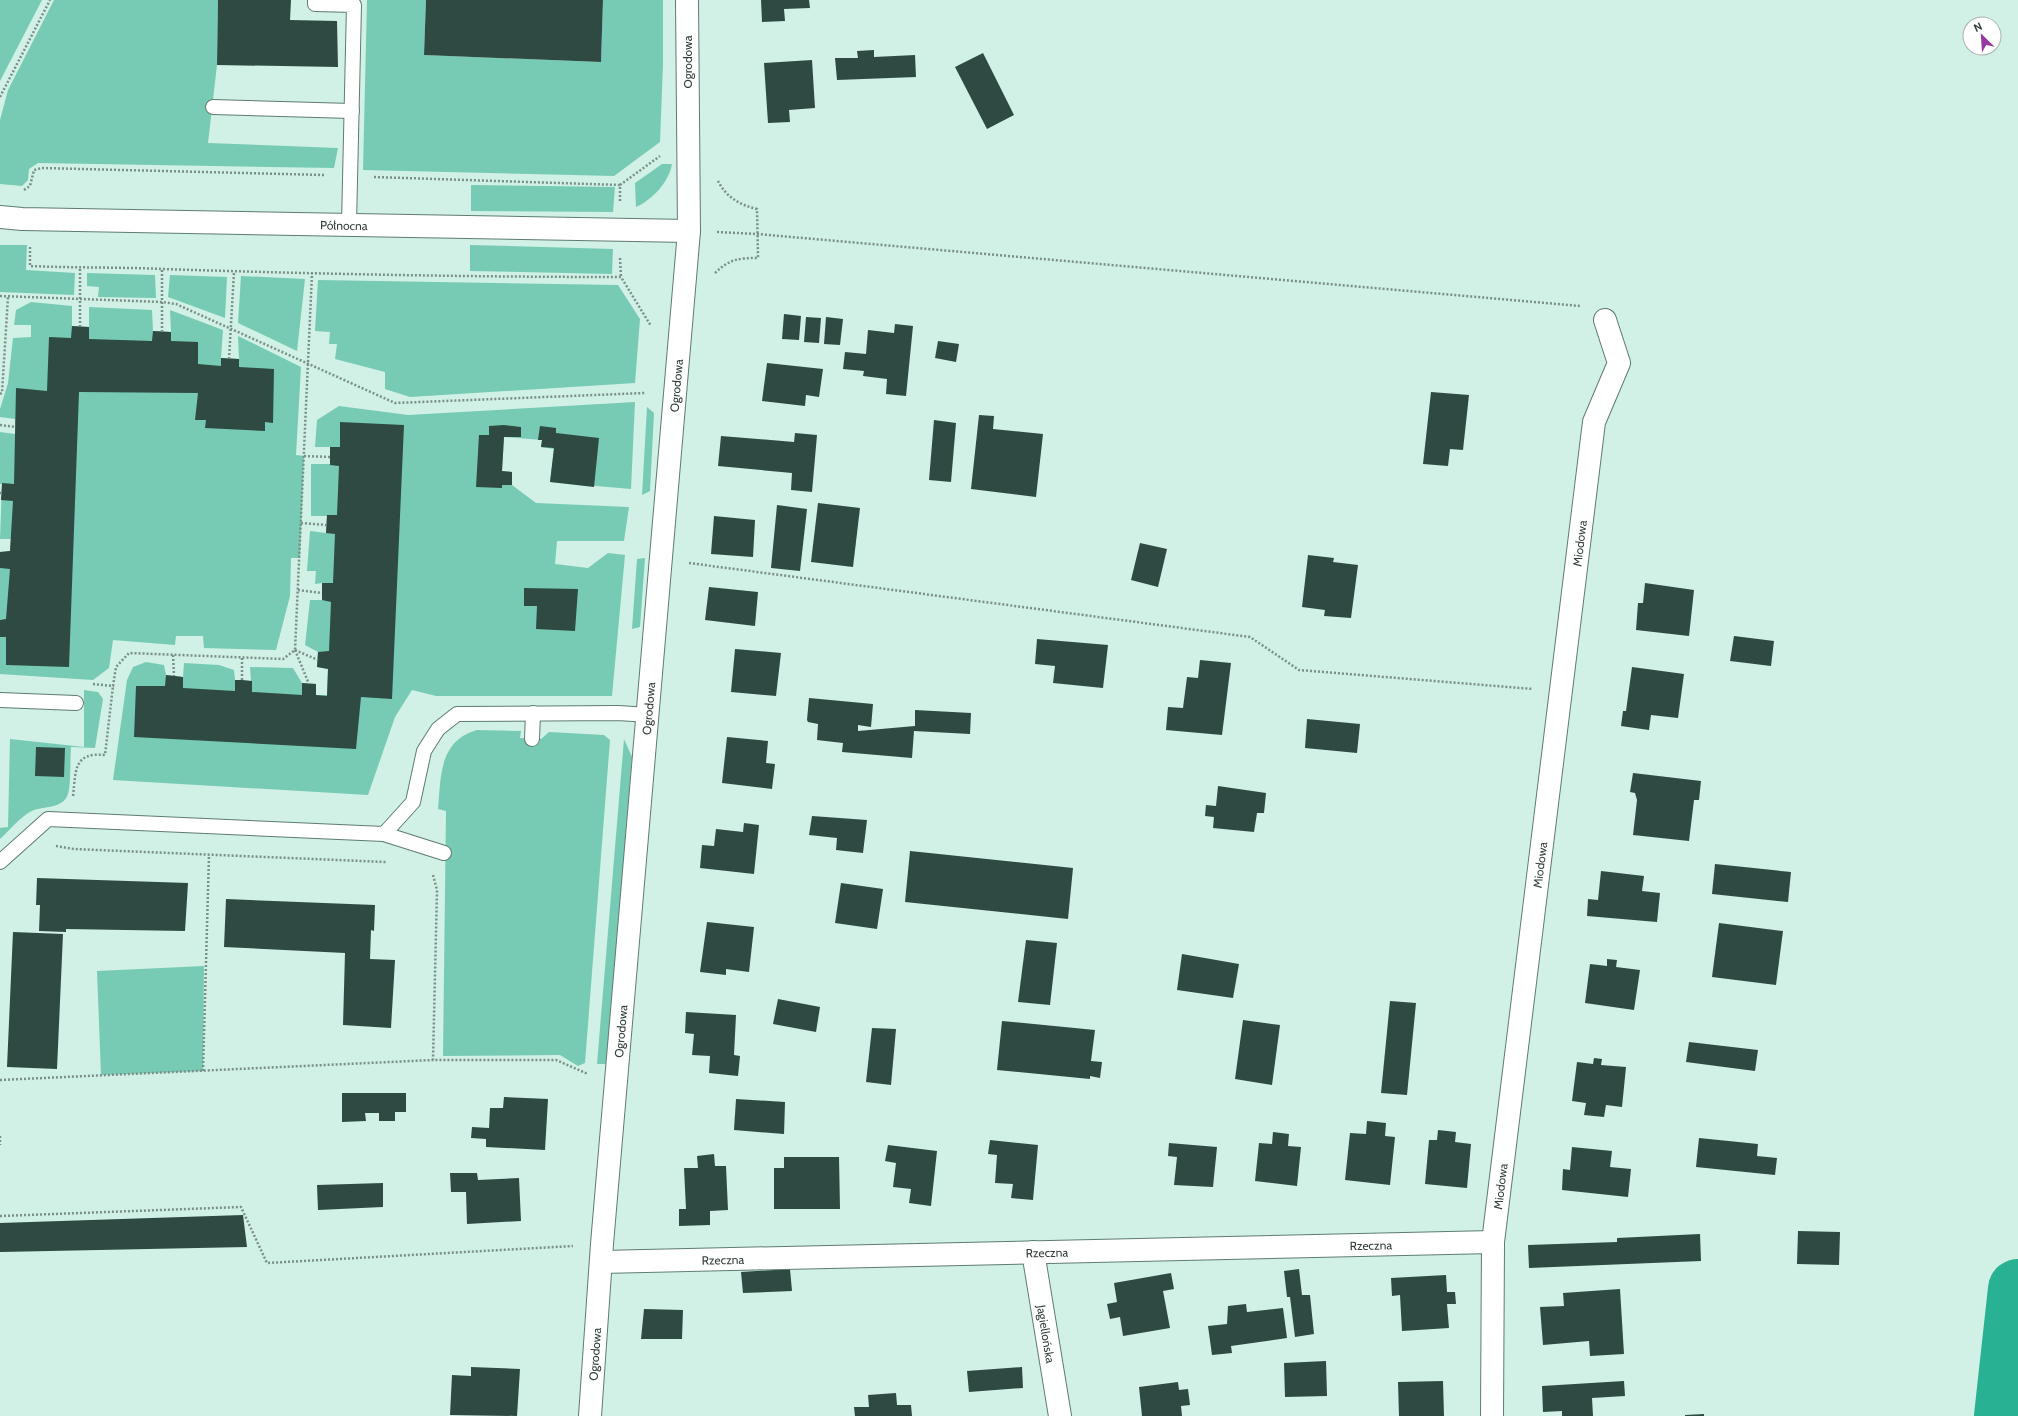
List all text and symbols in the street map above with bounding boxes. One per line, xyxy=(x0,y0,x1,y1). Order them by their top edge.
north arrow xyxy=(1962,16,2002,56)
text: N xyxy=(1971,19,1984,35)
street label: Ogrodowa xyxy=(680,35,695,89)
street label: Północna xyxy=(320,217,368,233)
street label: Ogrodowa xyxy=(666,358,685,413)
street label: Miodowa xyxy=(1569,519,1589,567)
street label: Ogrodowa xyxy=(638,681,658,735)
street label: Miodowa xyxy=(1529,841,1550,889)
street label: Ogrodowa xyxy=(611,1004,630,1058)
street label: Miodowa xyxy=(1490,1162,1510,1210)
street label: Rzeczna xyxy=(1349,1237,1392,1253)
street label: Rzeczna xyxy=(1025,1244,1069,1260)
street label: Rzeczna xyxy=(702,1251,745,1267)
street label: Jagiellońska xyxy=(1034,1303,1059,1364)
street label: Ogrodowa xyxy=(585,1327,604,1381)

